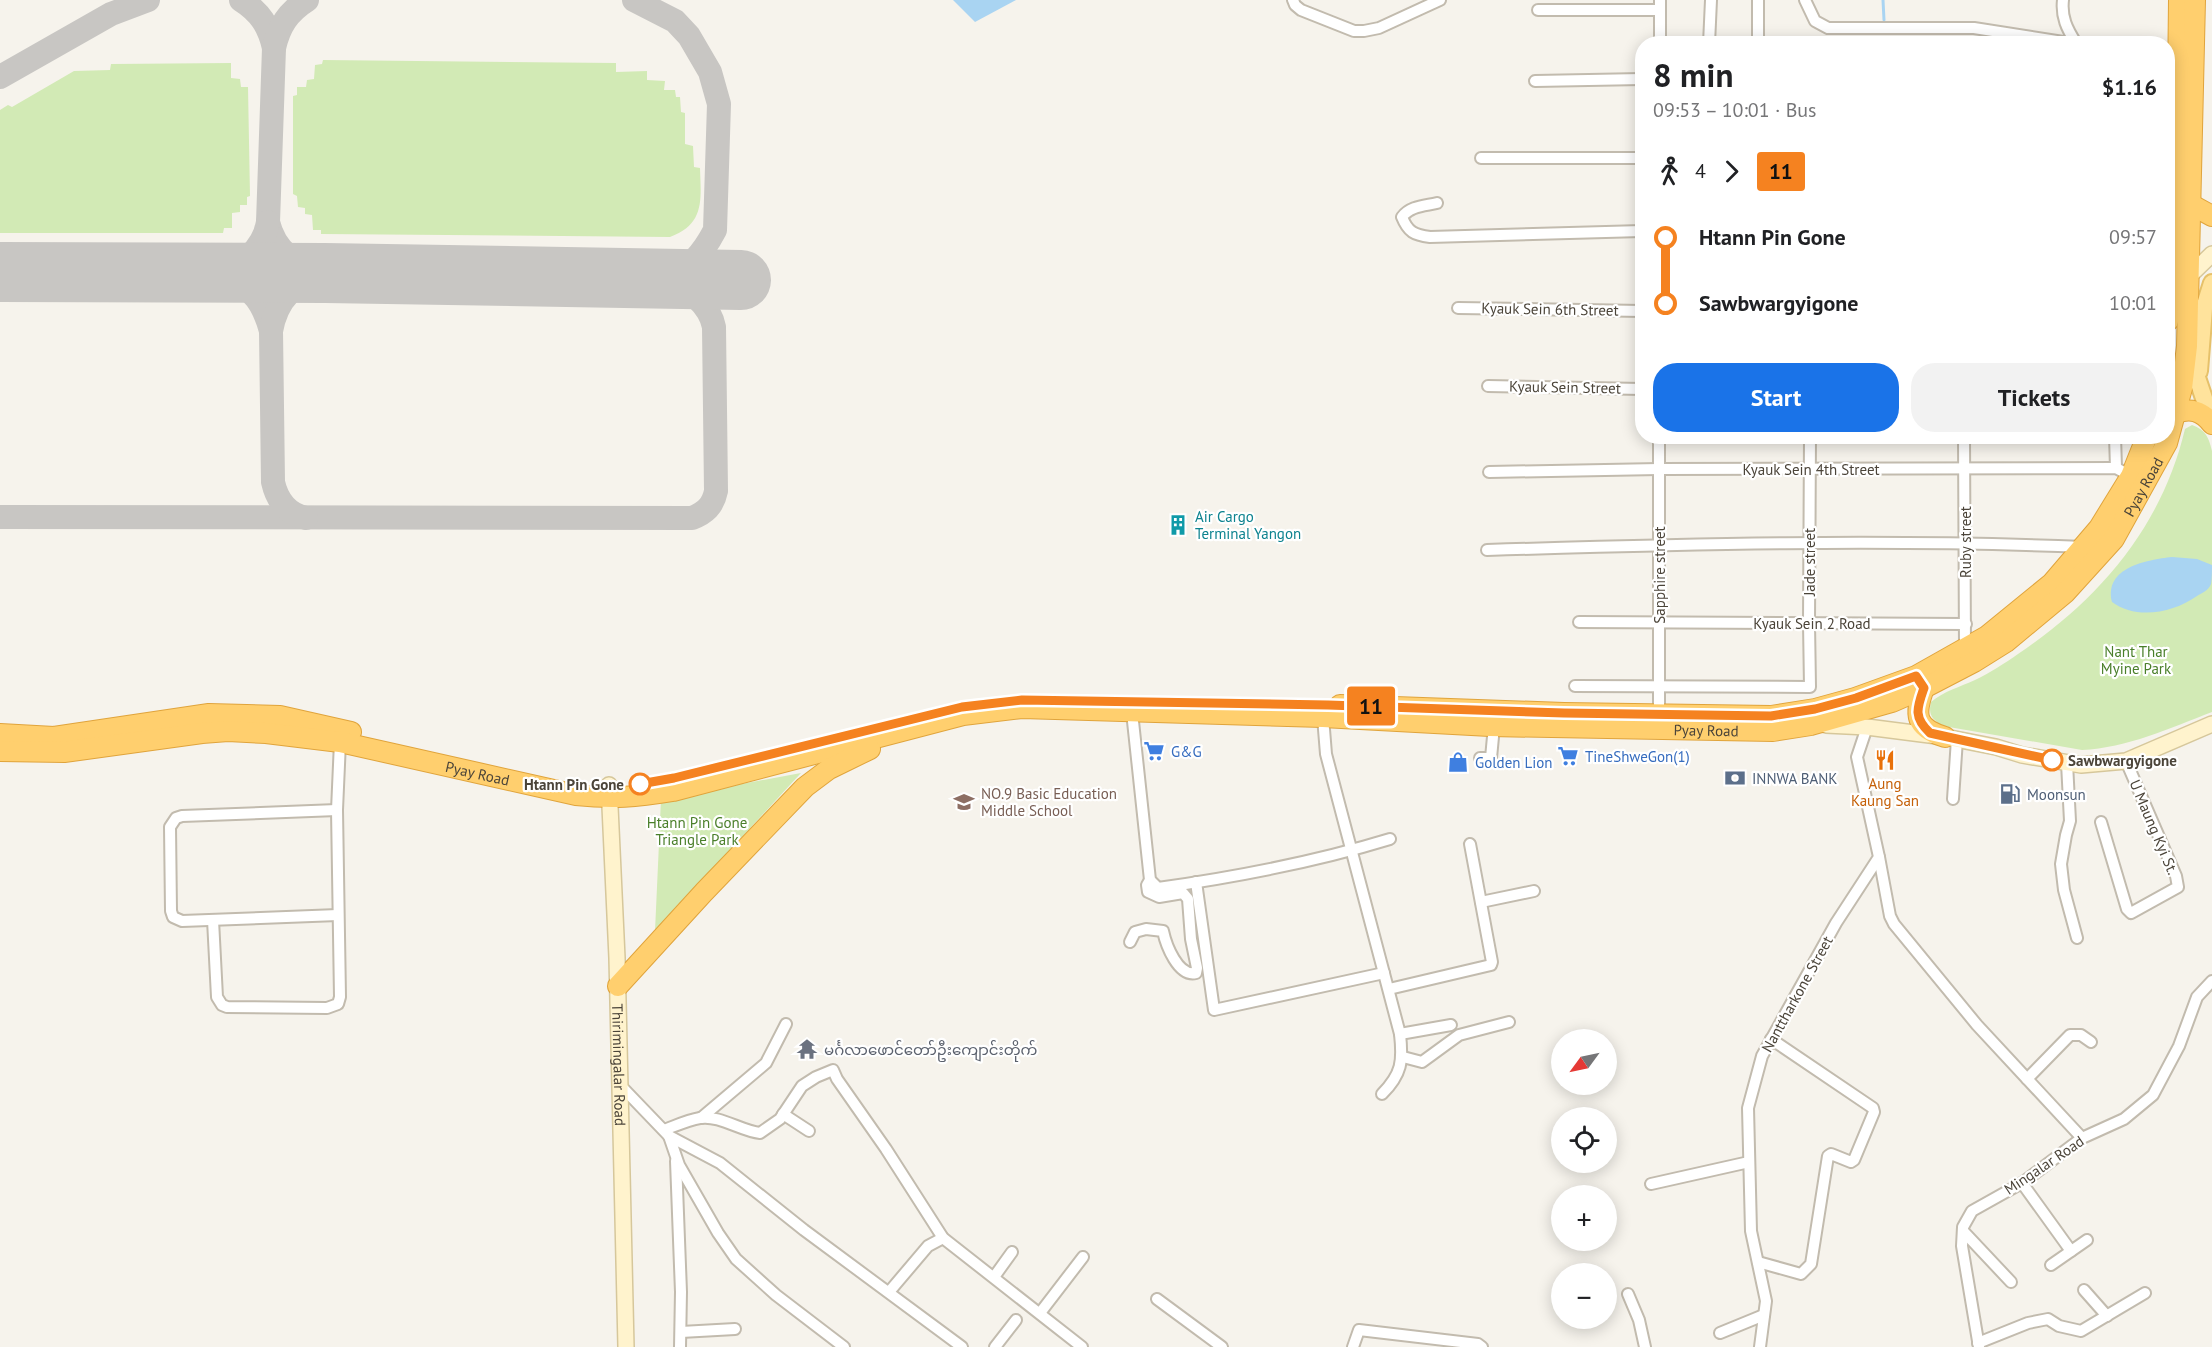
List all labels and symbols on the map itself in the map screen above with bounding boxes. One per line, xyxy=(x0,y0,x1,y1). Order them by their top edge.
street label: Kyauk Sein 6th Street xyxy=(1481,298,1619,320)
street label: Kyauk Sein Street xyxy=(1509,377,1621,397)
street label: Pyay Road xyxy=(2119,454,2167,520)
street label: Kyauk Sein 4th Street xyxy=(1742,460,1880,479)
street label: Ruby street xyxy=(1956,506,1975,578)
place label: Air Cargo Terminal Yangon xyxy=(1195,507,1301,543)
building icon: Air Cargo Terminal Yangon xyxy=(1166,513,1190,537)
street label: Sapphire street xyxy=(1650,526,1669,624)
street label: Jade street xyxy=(1800,528,1819,597)
street label: Kyauk Sein 2 Road xyxy=(1753,614,1871,633)
park label: Nant Thar Myine Park xyxy=(2101,642,2172,678)
line badge: 11 xyxy=(1344,686,1398,726)
street label: Pyay Road xyxy=(1673,720,1739,740)
supermarket icon: G&G xyxy=(1142,739,1166,763)
place label: G&G xyxy=(1171,742,1202,761)
supermarket icon: TineShweGon(1) xyxy=(1556,744,1580,768)
place label: TineShweGon(1) xyxy=(1585,747,1690,766)
restaurant icon: Aung Kaung San xyxy=(1873,748,1897,772)
marker: Sawbwargyigone xyxy=(2041,749,2063,771)
shop icon: Golden Lion xyxy=(1446,750,1470,774)
place label: Sawbwargyigone xyxy=(2068,751,2177,770)
place label: Golden Lion xyxy=(1475,753,1553,772)
street label: Pyay Road xyxy=(444,756,511,789)
bank icon: INNWA BANK xyxy=(1723,766,1747,790)
place label: INNWA BANK xyxy=(1752,769,1838,788)
marker: Htann Pin Gone xyxy=(629,773,651,795)
place label: Aung Kaung San xyxy=(1851,774,1919,810)
place label: Htann Pin Gone xyxy=(524,775,624,794)
street label: U Maung Kyi St. xyxy=(2125,777,2183,877)
fuel station icon: Moonsun xyxy=(1998,782,2022,806)
place label: NO.9 Basic Education Middle School xyxy=(981,784,1117,820)
place label: Moonsun xyxy=(2027,785,2086,804)
school or university icon: NO.9 Basic Education Middle School xyxy=(952,790,976,814)
park label: Htann Pin Gone Triangle Park xyxy=(647,813,747,849)
street label: Nanttharkone Street xyxy=(1757,933,1837,1055)
street label: Thirimingalar Road xyxy=(609,1003,630,1126)
north arrow xyxy=(1551,1029,1617,1095)
temple icon: မင်္ဂလာဖောင်တော်ဦးကျောင်းတိုက် xyxy=(795,1037,819,1061)
place label: မင်္ဂလာဖောင်တော်ဦးကျောင်းတိုက် xyxy=(824,1040,1038,1062)
street label: Mingalar Road xyxy=(2000,1131,2088,1199)

